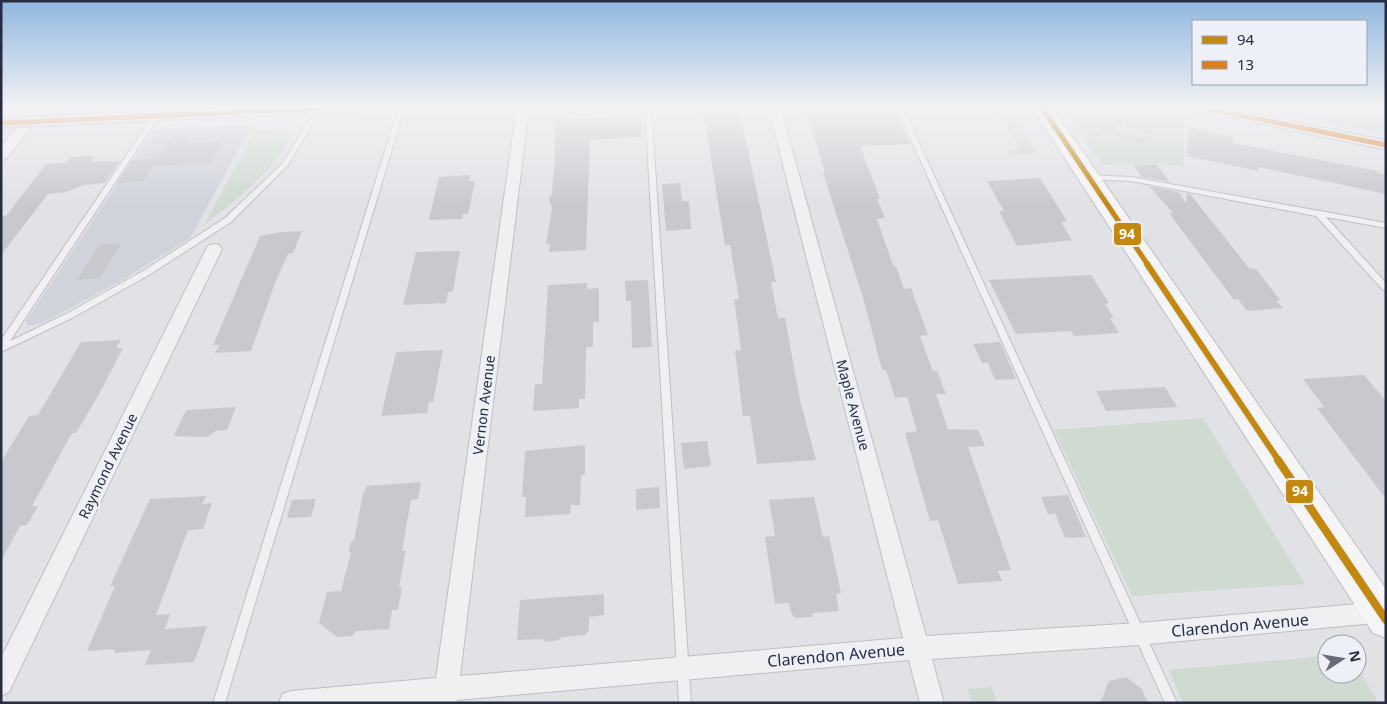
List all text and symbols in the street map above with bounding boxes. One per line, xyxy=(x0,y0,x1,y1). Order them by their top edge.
legend xyxy=(1192,20,1367,85)
text: 94 xyxy=(1237,29,1255,49)
text: 13 xyxy=(1237,54,1254,74)
line badge: 94 xyxy=(1113,222,1142,246)
text: 94 xyxy=(1119,224,1135,243)
street label: Vernon Avenue xyxy=(468,354,499,456)
street label: Maple Avenue xyxy=(832,357,875,453)
street label: Raymond Avenue xyxy=(74,410,141,522)
line badge: 94 xyxy=(1285,479,1314,504)
text: 94 xyxy=(1292,481,1308,500)
street label: Clarendon Avenue xyxy=(1170,608,1310,642)
north arrow xyxy=(1317,634,1367,684)
street label: Clarendon Avenue xyxy=(766,638,906,672)
text: N xyxy=(1345,649,1366,664)

